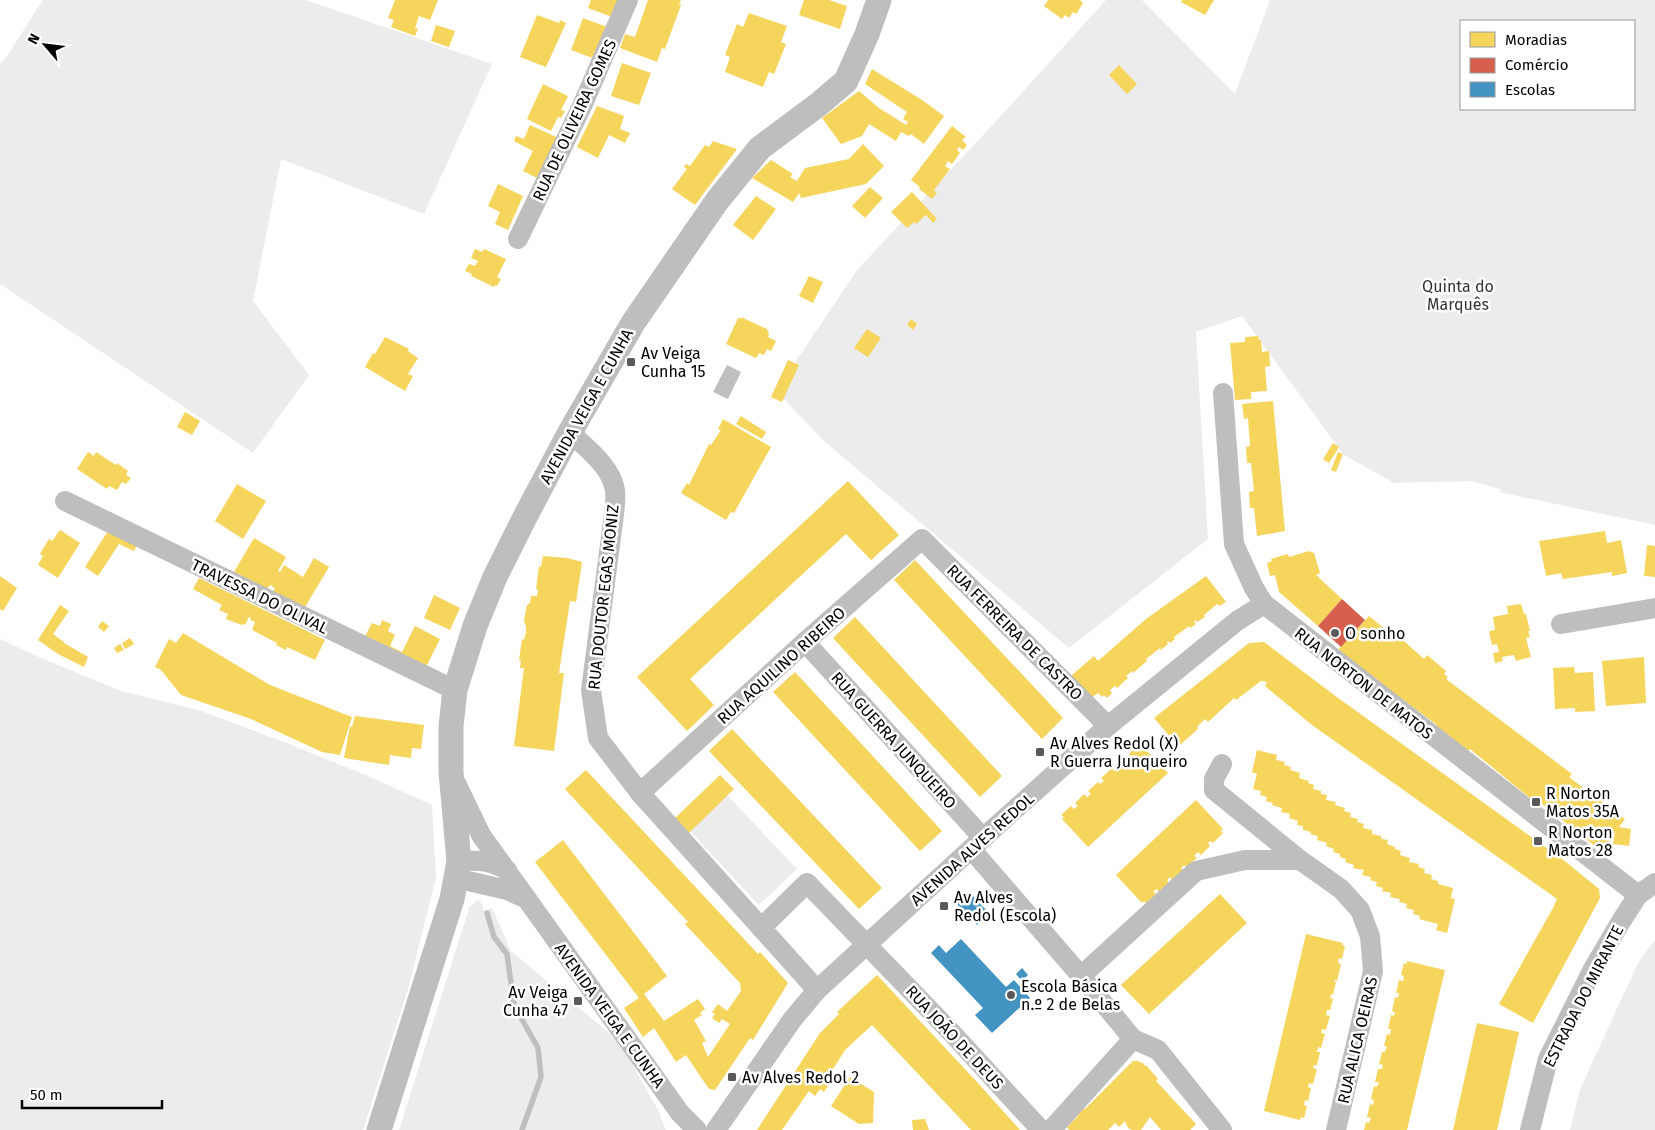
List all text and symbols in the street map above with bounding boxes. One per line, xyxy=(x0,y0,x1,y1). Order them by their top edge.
north arrow xyxy=(20,20,70,70)
legend xyxy=(1460,20,1635,110)
text: N xyxy=(24,31,44,47)
text: Moradias xyxy=(1505,31,1567,49)
street label: RUA DE OLIVEIRA GOMES xyxy=(529,36,620,204)
text: Comércio xyxy=(1505,56,1568,74)
text: Escolas xyxy=(1505,81,1555,99)
park label: Quinta do Marquês xyxy=(1422,277,1494,314)
street label: AVENIDA VEIGA E CUNHA xyxy=(536,325,637,487)
place label: Av Veiga Cunha 15 xyxy=(641,344,706,381)
marker: Av Veiga Cunha 15 xyxy=(625,356,637,368)
street label: RUA DOUTOR EGAS MONIZ xyxy=(584,504,623,691)
street label: TRAVESSA DO OLIVAL xyxy=(188,555,331,638)
street label: RUA FERREIRA DE CASTRO xyxy=(943,561,1086,704)
street label: RUA AQUILINO RIBEIRO xyxy=(713,603,849,728)
street label: RUA NORTON DE MATOS xyxy=(1291,624,1437,743)
place label: O sonho xyxy=(1345,624,1405,643)
marker: O sonho xyxy=(1329,627,1341,639)
street label: RUA GUERRA JUNQUEIRO xyxy=(827,668,960,813)
place label: Av Alves Redol (X) R Guerra Junqueiro xyxy=(1050,734,1188,771)
marker: Av Alves Redol (X) R Guerra Junqueiro xyxy=(1034,746,1046,758)
place label: R Norton Matos 35A xyxy=(1546,784,1620,821)
street label: AVENIDA ALVES REDOL xyxy=(907,789,1038,910)
marker: R Norton Matos 35A xyxy=(1530,796,1542,808)
place label: R Norton Matos 28 xyxy=(1548,823,1613,860)
marker: R Norton Matos 28 xyxy=(1532,835,1544,847)
place label: Av Alves Redol (Escola) xyxy=(954,888,1056,925)
marker: Av Alves Redol (Escola) xyxy=(938,900,950,912)
street label: ESTRADA DO MIRANTE xyxy=(1539,922,1628,1070)
street label: AVENIDA VEIGA E CUNHA xyxy=(551,939,669,1092)
street label: RUA ALICA OEIRAS xyxy=(1334,975,1381,1105)
place label: Escola Básica n.º 2 de Belas xyxy=(1021,977,1120,1014)
street label: RUA JOÃO DE DEUS xyxy=(902,982,1008,1093)
place label: Av Veiga Cunha 47 xyxy=(503,983,568,1020)
marker: Escola Básica n.º 2 de Belas xyxy=(1005,989,1017,1001)
marker: Av Veiga Cunha 47 xyxy=(572,995,584,1007)
place label: Av Alves Redol 2 xyxy=(742,1068,859,1087)
marker: Av Alves Redol 2 xyxy=(726,1071,738,1083)
scale bar xyxy=(22,1078,162,1110)
text: 50 m xyxy=(30,1086,63,1104)

